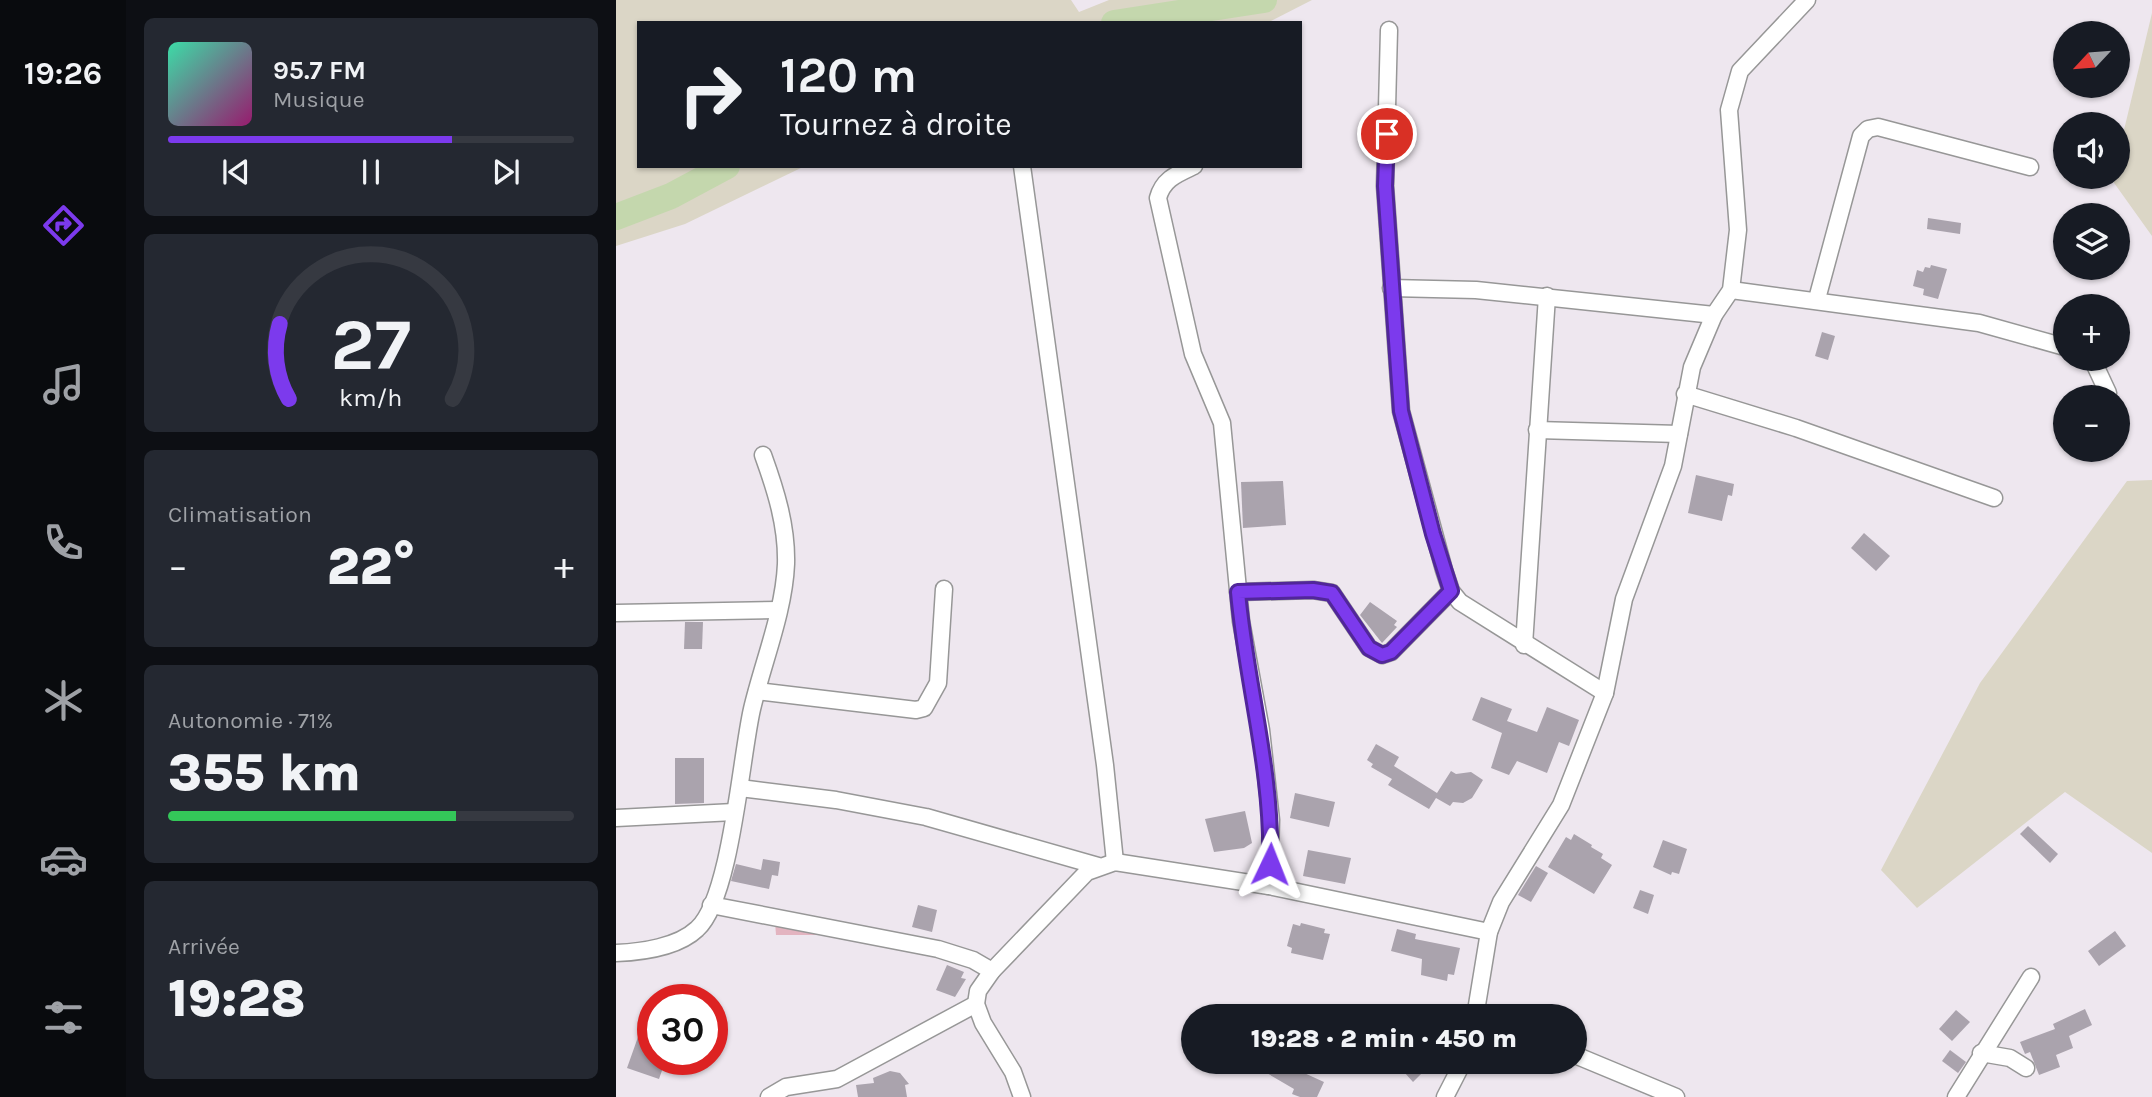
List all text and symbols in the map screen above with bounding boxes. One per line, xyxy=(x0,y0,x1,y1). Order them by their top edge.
north arrow xyxy=(2053,21,2130,98)
map controls xyxy=(2053,21,2130,462)
text: 120 m xyxy=(780,47,917,104)
icon: right xyxy=(665,49,756,140)
text: 19:26 xyxy=(24,55,102,92)
text: 95.7 FM xyxy=(273,55,366,86)
text: Musique xyxy=(273,86,365,113)
pin xyxy=(1357,104,1417,164)
text: Tournez à droite xyxy=(780,106,1012,143)
button: sound xyxy=(2053,112,2130,189)
icon: arrive xyxy=(1368,115,1406,153)
icon: previous xyxy=(217,153,255,191)
icon: pause xyxy=(352,153,390,191)
icon: next xyxy=(487,153,525,191)
icon: directions xyxy=(39,201,88,250)
button: layers xyxy=(2053,203,2130,280)
button: + xyxy=(2053,294,2130,371)
text: 27 xyxy=(331,302,411,387)
icon: music xyxy=(39,360,88,409)
text: km/h xyxy=(339,382,403,411)
button: − xyxy=(2053,385,2130,462)
text: Climatisation xyxy=(168,501,312,528)
icon: phone xyxy=(39,518,88,567)
text: 22° xyxy=(327,536,415,597)
text: − xyxy=(168,544,188,589)
text: + xyxy=(554,544,574,589)
icon: climate xyxy=(39,676,88,725)
text: Autonomie · 71% xyxy=(168,707,333,734)
text: 355 km xyxy=(168,742,361,803)
position arrow xyxy=(1233,827,1307,901)
icon: car xyxy=(39,835,88,884)
text: Arrivée xyxy=(168,933,240,960)
text: 19:28 xyxy=(168,968,306,1029)
speed limit sign: 30 xyxy=(637,984,728,1075)
icon: filters xyxy=(39,993,88,1042)
text: 19:28 · 2 min · 450 m xyxy=(1251,1023,1517,1054)

